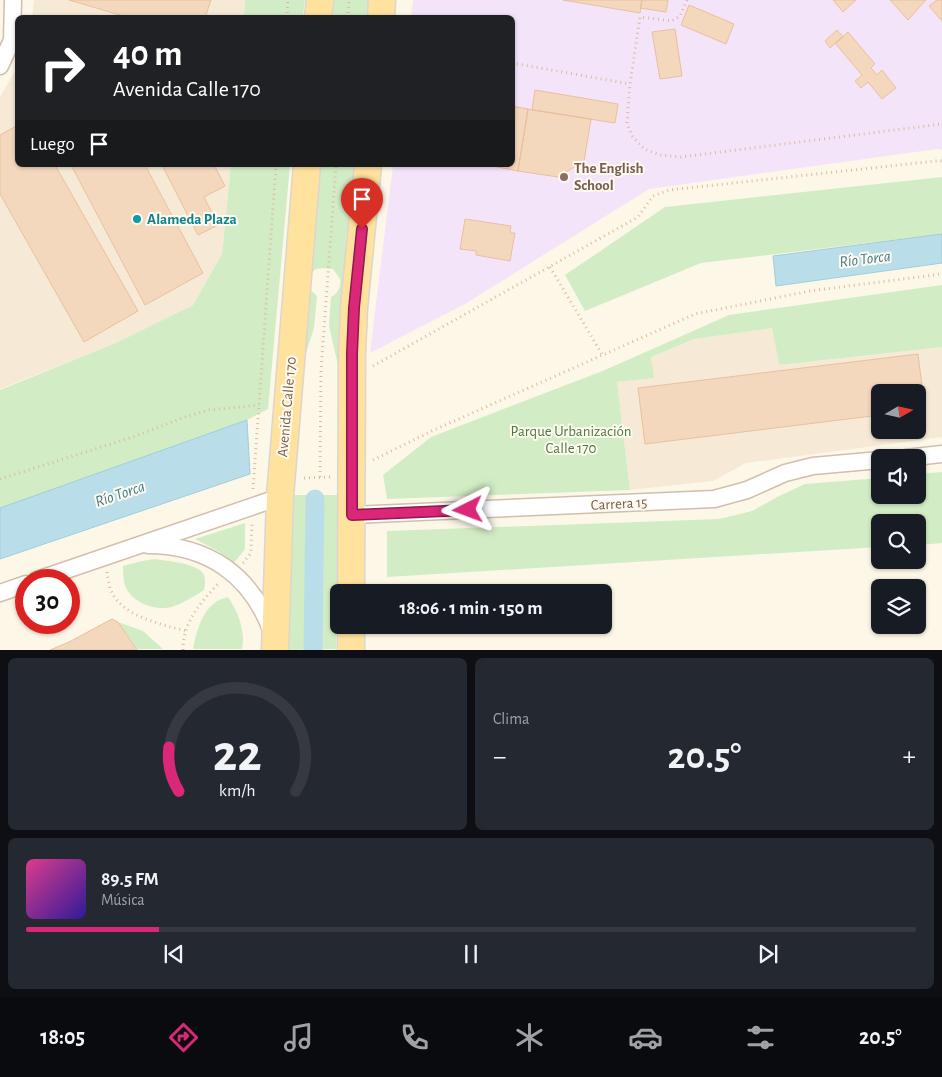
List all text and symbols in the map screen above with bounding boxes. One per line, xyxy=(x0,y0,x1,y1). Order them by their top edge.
icon: right xyxy=(30,35,95,100)
text: 40 m xyxy=(113,37,182,72)
text: Avenida Calle 170 xyxy=(113,78,261,100)
icon: arrive xyxy=(85,130,113,158)
text: Luego xyxy=(30,135,75,154)
place label: The English School xyxy=(574,161,643,193)
marker: The English School xyxy=(558,171,570,183)
pin xyxy=(341,178,383,229)
icon: arrive xyxy=(348,185,376,213)
place label: Alameda Plaza xyxy=(147,212,237,227)
marker: Alameda Plaza xyxy=(131,213,143,225)
water label: Río Torca xyxy=(838,248,892,270)
street label: Avenida Calle 170 xyxy=(275,356,299,458)
north arrow xyxy=(871,384,926,439)
map controls xyxy=(871,384,926,634)
park label: Parque Urbanización Calle 170 xyxy=(511,424,631,456)
button: sound xyxy=(871,449,926,504)
water label: Río Torca xyxy=(93,478,147,510)
position arrow xyxy=(441,483,493,535)
street label: Carrera 15 xyxy=(590,495,648,513)
button: search xyxy=(871,514,926,569)
speed limit sign: 30 xyxy=(15,569,80,634)
button: layers xyxy=(871,579,926,634)
text: 18:06 · 1 min · 150 m xyxy=(399,599,543,618)
text: Clima xyxy=(493,711,529,727)
text: 22 xyxy=(213,728,262,780)
text: 20.5° xyxy=(668,738,741,776)
text: − xyxy=(493,743,506,771)
text: + xyxy=(903,743,916,771)
text: km/h xyxy=(219,782,256,800)
text: 89.5 FM xyxy=(101,870,159,889)
text: Música xyxy=(101,892,145,908)
icon: previous xyxy=(160,940,188,968)
icon: pause xyxy=(457,940,485,968)
icon: next xyxy=(754,940,782,968)
icon: directions xyxy=(166,1020,201,1055)
icon: music xyxy=(281,1020,316,1055)
icon: phone xyxy=(397,1020,432,1055)
icon: climate xyxy=(512,1020,547,1055)
icon: car xyxy=(628,1020,663,1055)
icon: filters xyxy=(743,1020,778,1055)
text: 18:05 xyxy=(40,1026,85,1048)
text: 20.5° xyxy=(859,1026,902,1048)

